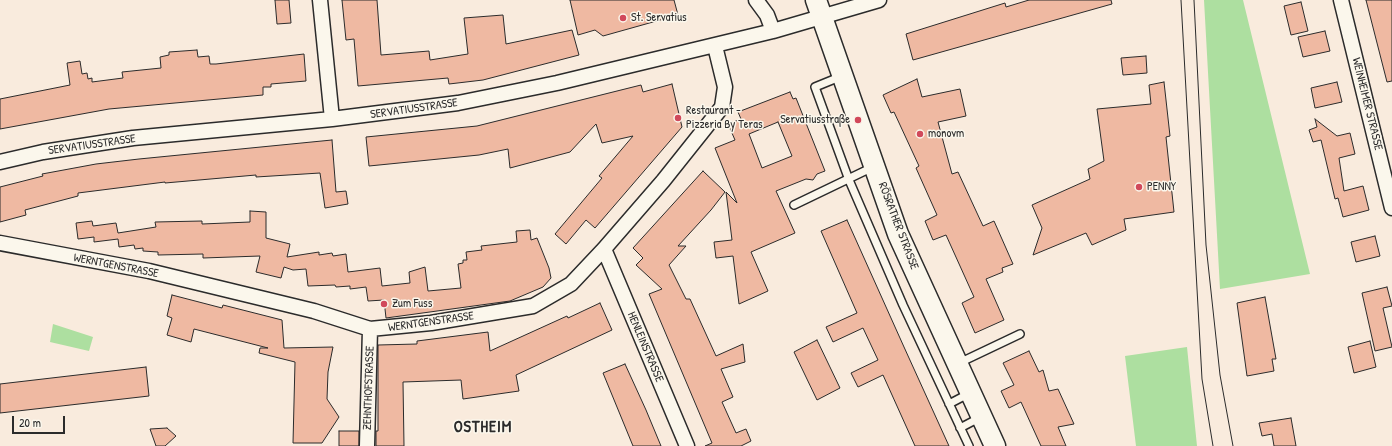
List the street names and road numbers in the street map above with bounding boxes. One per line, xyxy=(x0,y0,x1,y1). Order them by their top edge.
street label: WEINHEIMER STRASSE xyxy=(1349,56,1385,152)
street label: SERVATIUSSTRASSE xyxy=(369,96,459,122)
street label: SERVATIUSSTRASSE xyxy=(47,132,137,158)
street label: RÖSRATHER STRASSE xyxy=(875,180,921,272)
street label: WERNTGENSTRASSE xyxy=(72,251,160,281)
street label: WERNTGENSTRASSE xyxy=(387,309,475,335)
street label: HENLEINSTRASSE xyxy=(624,310,666,384)
street label: ZEHNTHOFSTRASSE xyxy=(360,346,378,430)

